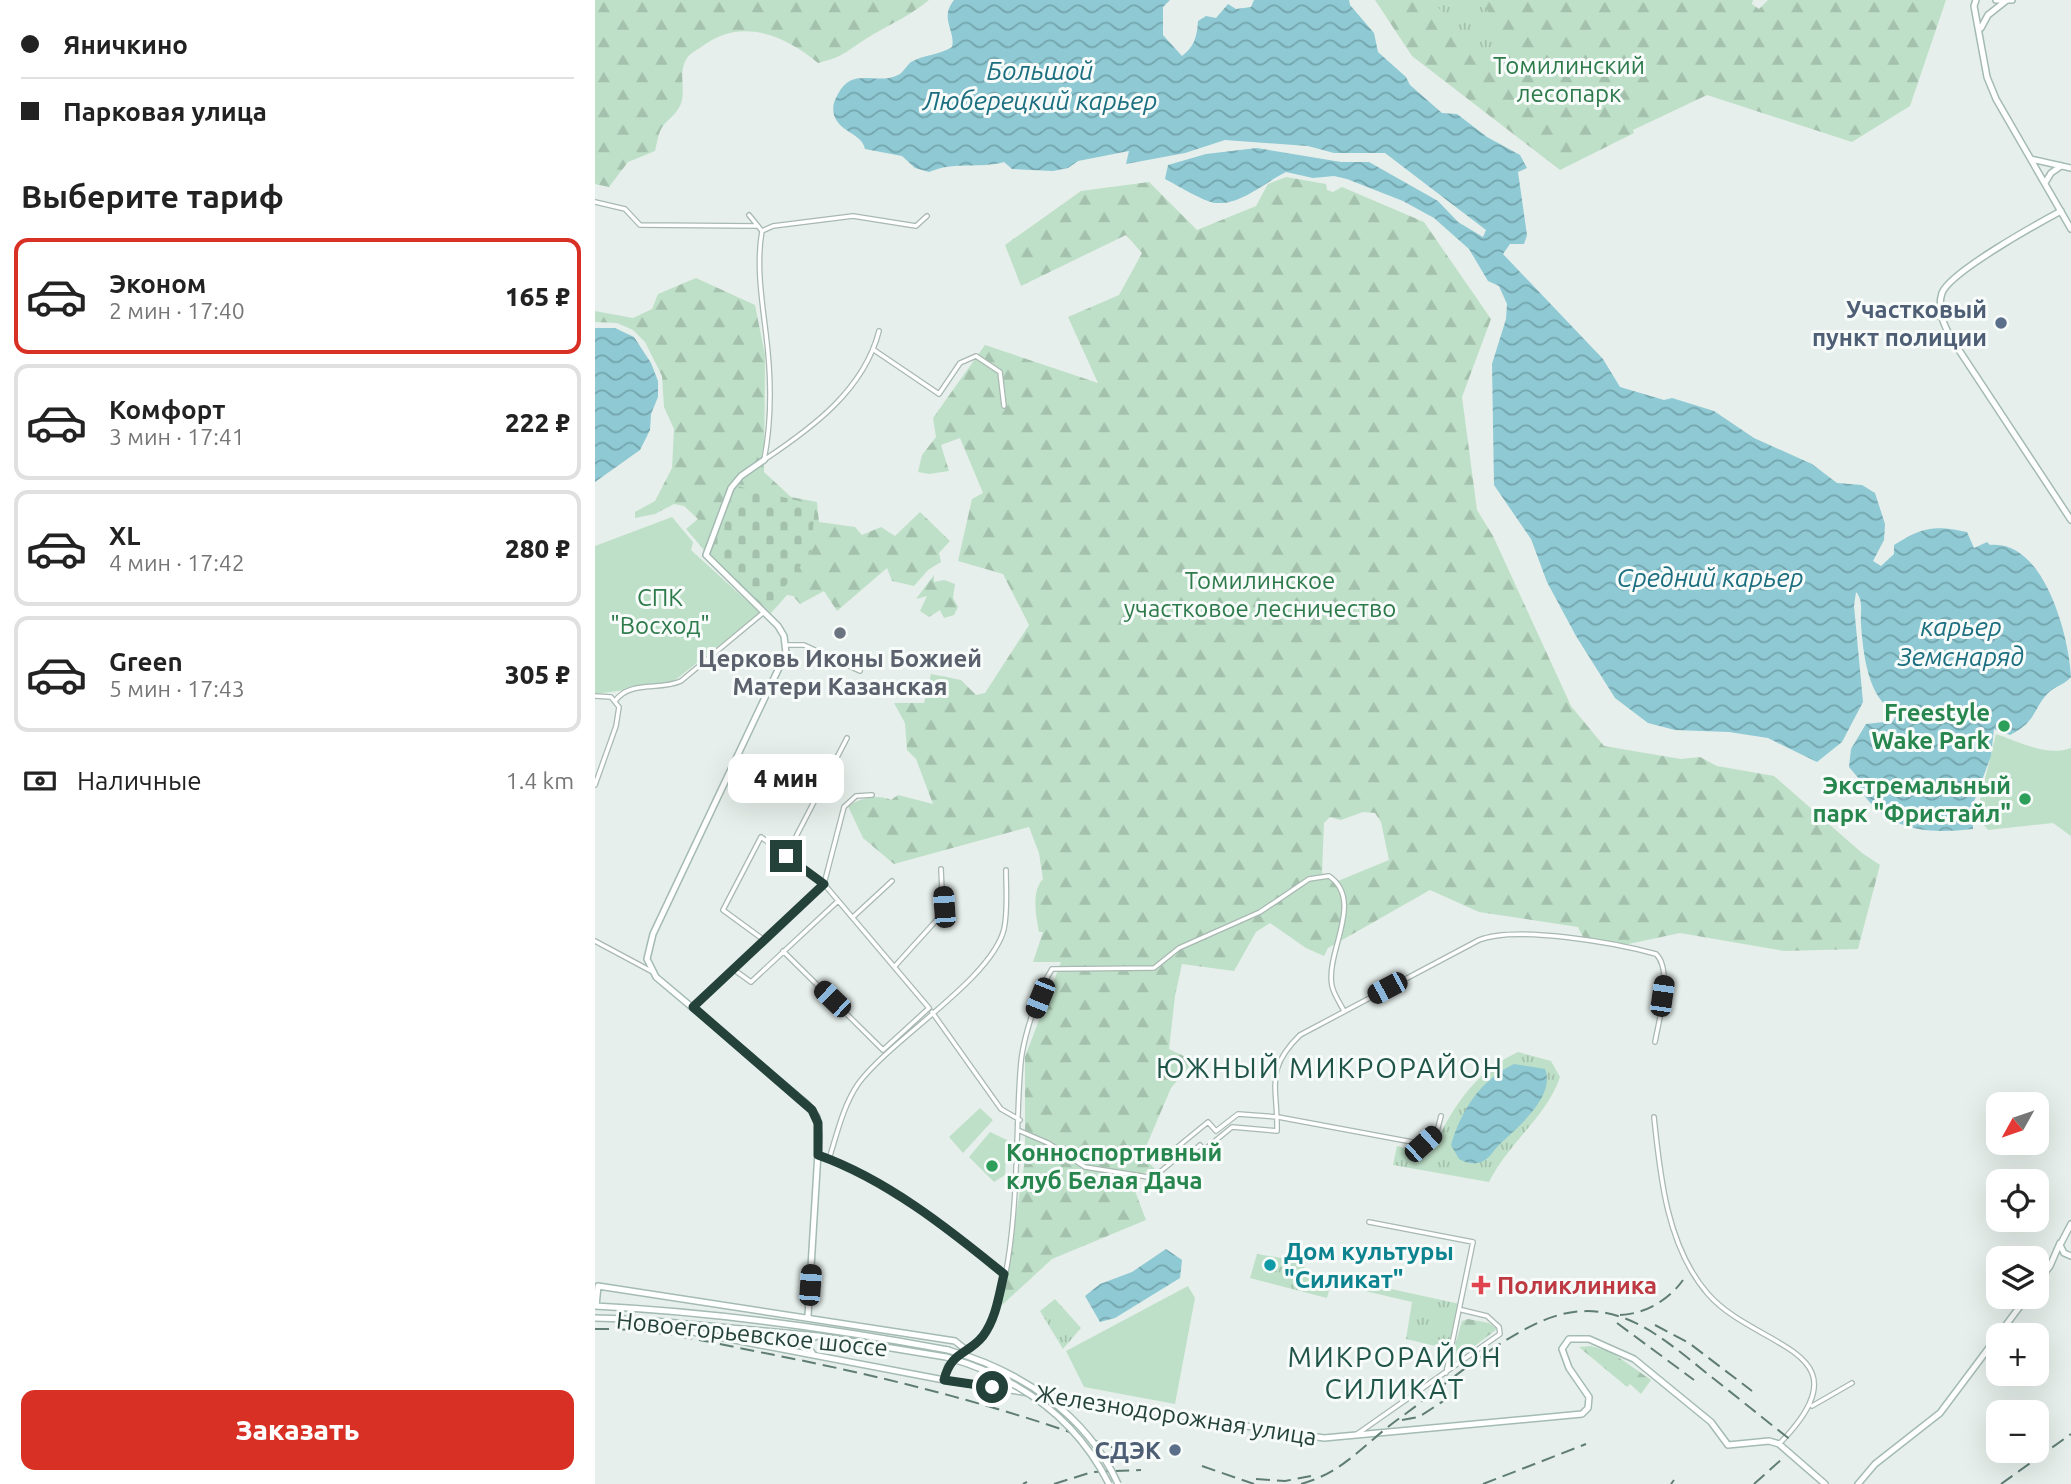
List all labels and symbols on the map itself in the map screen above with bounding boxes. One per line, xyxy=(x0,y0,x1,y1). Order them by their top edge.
park label: Томилинский лесопарк xyxy=(1493,52,1645,107)
water label: Большой Люберецкий карьер xyxy=(922,56,1157,115)
place label: Участковый пункт полиции xyxy=(1812,296,1987,351)
marker: Участковый пункт полиции xyxy=(1993,315,2009,331)
water label: Средний карьер xyxy=(1617,563,1803,592)
park label: Томилинское участковое лесничество xyxy=(1124,567,1396,622)
park label: СПК "Восход" xyxy=(610,584,710,639)
water label: карьер Земснаряд xyxy=(1897,612,2024,671)
marker: Церковь Иконы Божией Матери Казанская xyxy=(832,625,848,641)
place label: Церковь Иконы Божией Матери Казанская xyxy=(698,645,982,700)
place label: Freestyle Wake Park xyxy=(1872,699,1991,754)
marker: Freestyle Wake Park xyxy=(1996,718,2012,734)
callout: 4 мин xyxy=(728,754,844,804)
place label: Экстремальный парк "Фристайл" xyxy=(1813,772,2011,827)
marker: Экстремальный парк "Фристайл" xyxy=(2017,791,2033,807)
route end xyxy=(770,840,802,872)
car xyxy=(933,885,956,929)
car xyxy=(1364,969,1411,1007)
car xyxy=(1649,974,1676,1018)
car xyxy=(1023,975,1058,1021)
car xyxy=(810,977,855,1021)
district label: ЮЖНЫЙ МИКРОРАЙОН xyxy=(1156,1052,1504,1083)
north arrow xyxy=(1986,1092,2049,1155)
car xyxy=(1401,1122,1446,1166)
place label: Конноспортивный клуб Белая Дача xyxy=(1006,1139,1222,1194)
marker: Конноспортивный клуб Белая Дача xyxy=(984,1158,1000,1174)
place label: Дом культуры "Силикат" xyxy=(1284,1238,1454,1293)
marker: Дом культуры "Силикат" xyxy=(1262,1257,1278,1273)
car xyxy=(799,1263,822,1307)
place label: Поликлиника xyxy=(1497,1272,1657,1299)
marker: Поликлиника xyxy=(1471,1275,1491,1295)
street label: Новоегорьевское шоссе xyxy=(615,1306,889,1362)
district label: МИКРОРАЙОН СИЛИКАТ xyxy=(1288,1341,1503,1404)
route start xyxy=(976,1371,1008,1403)
street label: Железнодорожная улица xyxy=(1033,1379,1319,1451)
place label: СДЭК xyxy=(1094,1437,1161,1464)
marker: СДЭК xyxy=(1167,1442,1183,1458)

